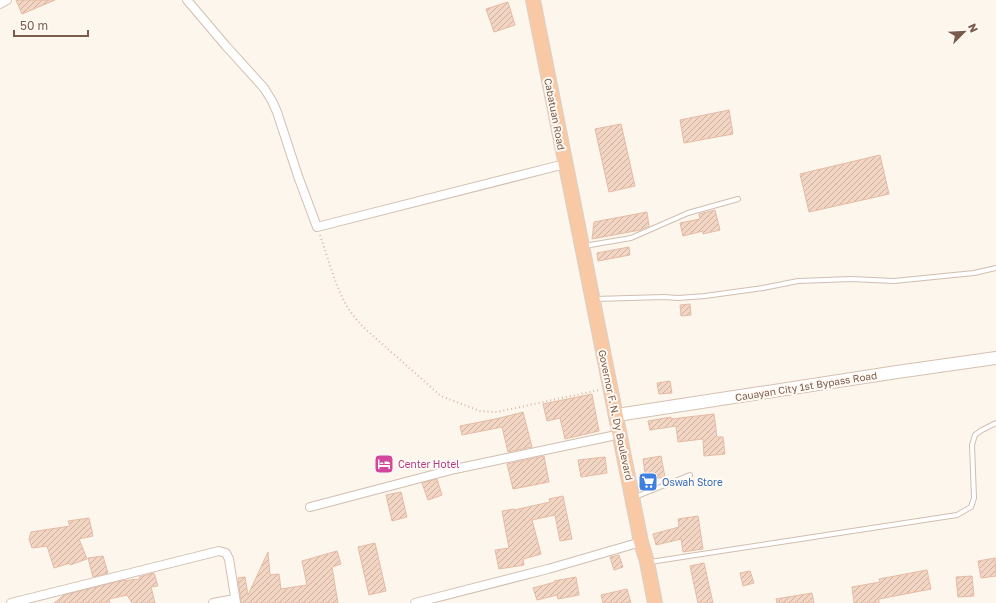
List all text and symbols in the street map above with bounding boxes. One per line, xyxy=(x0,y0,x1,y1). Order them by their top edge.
scale bar xyxy=(14,12,88,38)
north arrow xyxy=(944,12,984,52)
text: 50 m xyxy=(20,18,48,33)
text: N xyxy=(966,21,981,34)
street label: Cabatuan Road xyxy=(542,77,568,151)
street label: Governor F. N. Dy Boulevard xyxy=(596,349,636,481)
street label: Cauayan City 1st Bypass Road xyxy=(734,369,878,403)
hotel icon: Center Hotel xyxy=(373,453,395,475)
place label: Center Hotel xyxy=(398,458,459,470)
supermarket icon: Oswah Store xyxy=(637,471,659,493)
place label: Oswah Store xyxy=(662,476,723,488)

